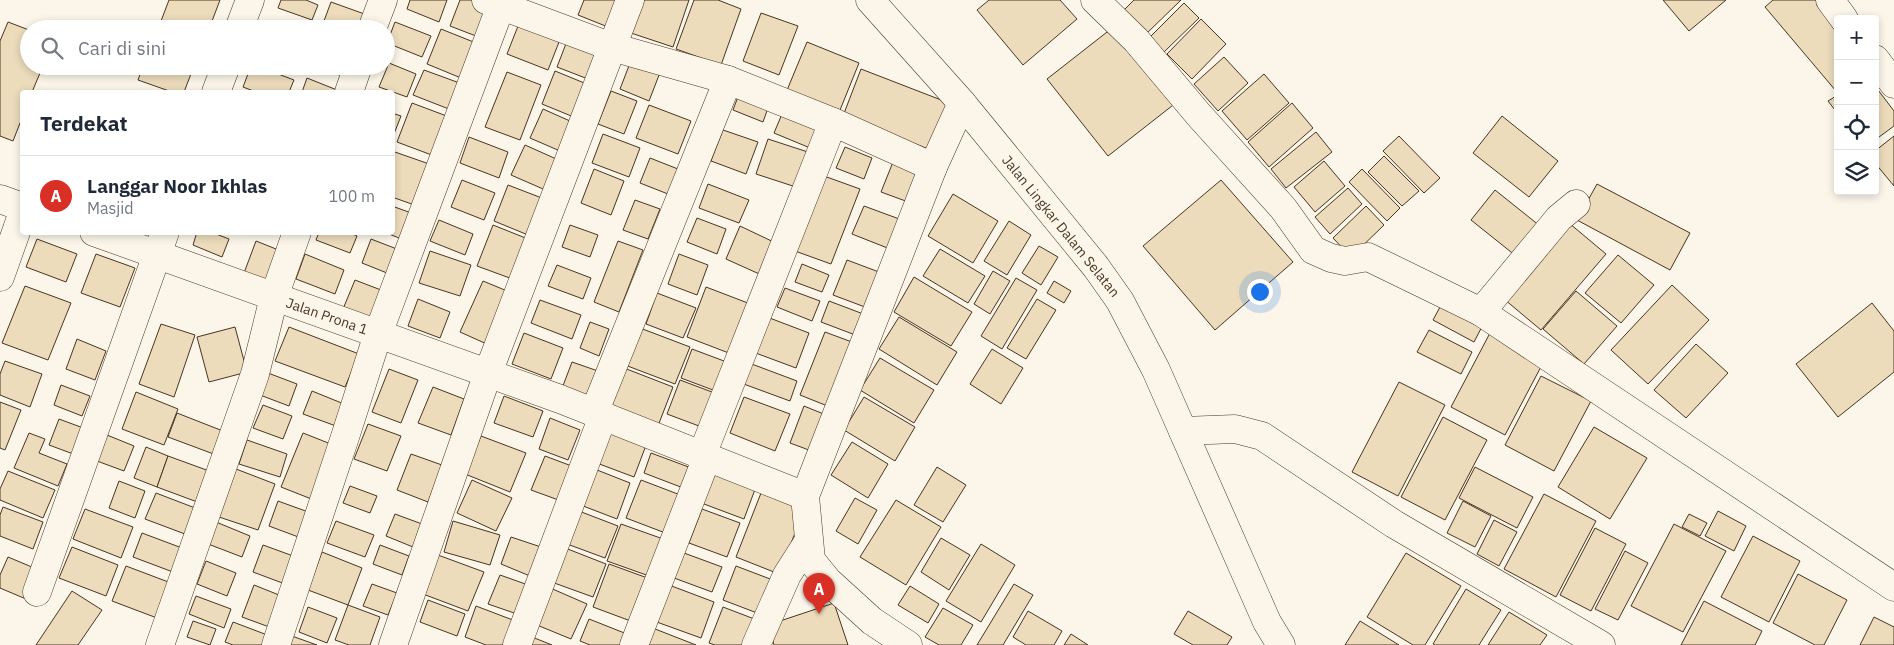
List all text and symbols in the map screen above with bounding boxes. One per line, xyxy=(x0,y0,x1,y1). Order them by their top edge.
map controls xyxy=(1834,15,1879,195)
button: + xyxy=(1834,15,1879,60)
search box xyxy=(20,20,395,75)
icon: search xyxy=(38,34,66,62)
text: Cari di sini xyxy=(78,36,166,60)
button: − xyxy=(1834,60,1879,105)
button: locate xyxy=(1834,105,1879,150)
text: Terdekat xyxy=(40,109,128,137)
button: layers xyxy=(1834,150,1879,195)
street label: Jalan Lingkar Dalam Selatan xyxy=(998,151,1124,301)
text: Langgar Noor Ikhlas xyxy=(87,174,267,198)
text: A xyxy=(51,186,61,206)
text: 100 m xyxy=(328,186,375,206)
text: Masjid xyxy=(87,198,134,218)
your location xyxy=(1247,279,1273,305)
street label: Jalan Prona 1 xyxy=(284,294,370,338)
pin: A xyxy=(803,573,835,614)

